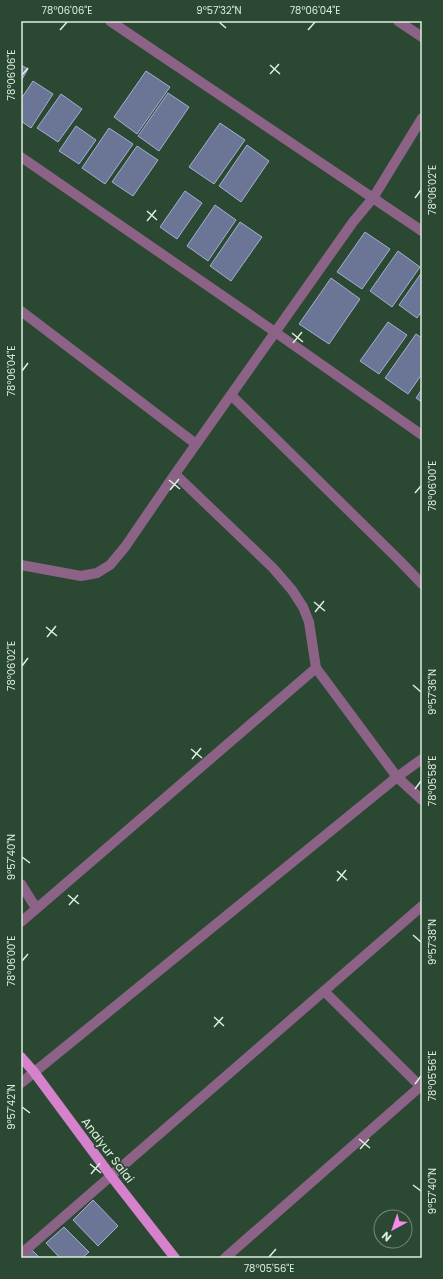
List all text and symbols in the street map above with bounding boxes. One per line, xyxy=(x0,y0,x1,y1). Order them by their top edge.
text: 78°06'06"E xyxy=(42,3,92,18)
text: 9°57'32"N xyxy=(196,3,242,18)
text: 78°06'04"E xyxy=(290,3,340,18)
text: 78°06'06"E xyxy=(4,50,19,100)
text: 78°06'02"E xyxy=(425,165,440,215)
text: 78°06'04"E xyxy=(4,346,19,396)
text: 78°06'00"E xyxy=(425,461,440,511)
text: 78°06'02"E xyxy=(4,641,19,691)
text: 9°57'36"N xyxy=(425,669,440,715)
text: 78°05'58"E xyxy=(425,756,440,806)
text: 9°57'40"N xyxy=(4,834,19,880)
text: 9°57'38"N xyxy=(425,919,440,965)
text: 78°06'00"E xyxy=(4,936,19,986)
text: 78°05'56"E xyxy=(425,1051,440,1101)
text: 9°57'42"N xyxy=(4,1084,19,1130)
street label: Anaiyur Salai xyxy=(78,1114,138,1186)
text: 9°57'40"N xyxy=(425,1168,440,1214)
north arrow xyxy=(373,1209,413,1249)
text: N xyxy=(378,1228,395,1245)
text: 78°05'56"E xyxy=(244,1261,294,1276)

